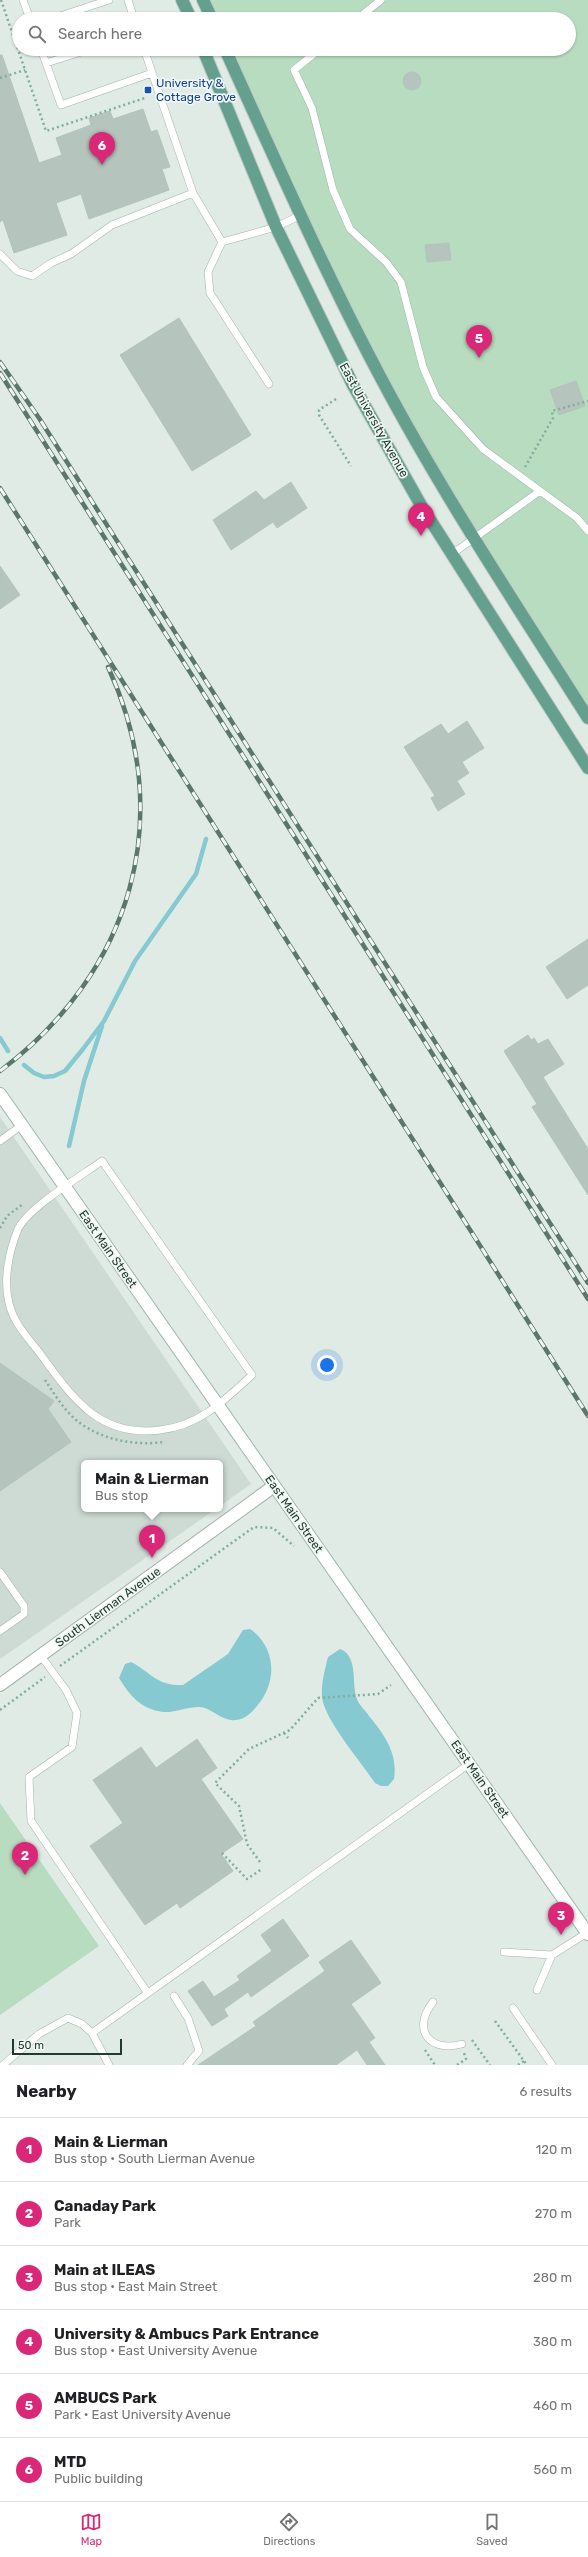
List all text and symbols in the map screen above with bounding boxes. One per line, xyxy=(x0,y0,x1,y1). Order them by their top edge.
search box xyxy=(12,12,576,56)
icon: search xyxy=(26,23,48,45)
text: Search here xyxy=(58,25,142,43)
place label: University & Cottage Grove xyxy=(156,76,236,104)
marker: University & Cottage Grove xyxy=(143,85,153,95)
pin: 6 xyxy=(89,132,115,165)
pin: 5 xyxy=(466,325,492,358)
street label: East University Avenue xyxy=(337,360,411,480)
pin: 4 xyxy=(408,503,434,536)
street label: East Main Street xyxy=(76,1207,140,1291)
your location xyxy=(317,1355,337,1375)
popup xyxy=(81,1460,223,1512)
text: Main & Lierman xyxy=(95,1470,209,1488)
street label: East Main Street xyxy=(262,1472,326,1556)
text: Bus stop xyxy=(95,1488,148,1503)
pin: 1 xyxy=(139,1525,165,1558)
street label: South Lierman Avenue xyxy=(53,1564,164,1650)
street label: East Main Street xyxy=(448,1737,512,1821)
pin: 2 xyxy=(12,1842,38,1875)
pin: 3 xyxy=(548,1902,574,1935)
scale bar xyxy=(12,2037,122,2056)
text: 50 m xyxy=(18,2039,44,2052)
text: Nearby xyxy=(16,2081,77,2101)
text: 6 results xyxy=(520,2084,572,2099)
text: Main & Lierman xyxy=(54,2133,168,2151)
text: 1 xyxy=(26,2142,32,2157)
text: 120 m xyxy=(536,2142,572,2157)
text: Bus stop · South Lierman Avenue xyxy=(54,2151,255,2166)
text: Canaday Park xyxy=(54,2197,156,2215)
text: 2 xyxy=(25,2206,33,2221)
text: 270 m xyxy=(535,2206,572,2221)
text: Park xyxy=(54,2215,81,2230)
text: Main at ILEAS xyxy=(54,2261,155,2279)
text: 3 xyxy=(25,2270,33,2285)
text: 280 m xyxy=(533,2270,572,2285)
text: Bus stop · East Main Street xyxy=(54,2279,217,2294)
text: University & Ambucs Park Entrance xyxy=(54,2325,319,2343)
text: 4 xyxy=(25,2334,33,2349)
text: 380 m xyxy=(533,2334,572,2349)
text: Bus stop · East University Avenue xyxy=(54,2343,257,2358)
text: AMBUCS Park xyxy=(54,2389,157,2407)
text: 5 xyxy=(25,2398,33,2413)
text: 460 m xyxy=(533,2398,572,2413)
text: Park · East University Avenue xyxy=(54,2407,231,2422)
text: MTD xyxy=(54,2453,87,2471)
text: 6 xyxy=(25,2462,33,2477)
text: 560 m xyxy=(533,2462,572,2477)
text: Public building xyxy=(54,2471,143,2486)
tab: Map xyxy=(80,2511,102,2548)
tab: Directions xyxy=(263,2511,315,2548)
tab: Saved xyxy=(476,2511,508,2548)

